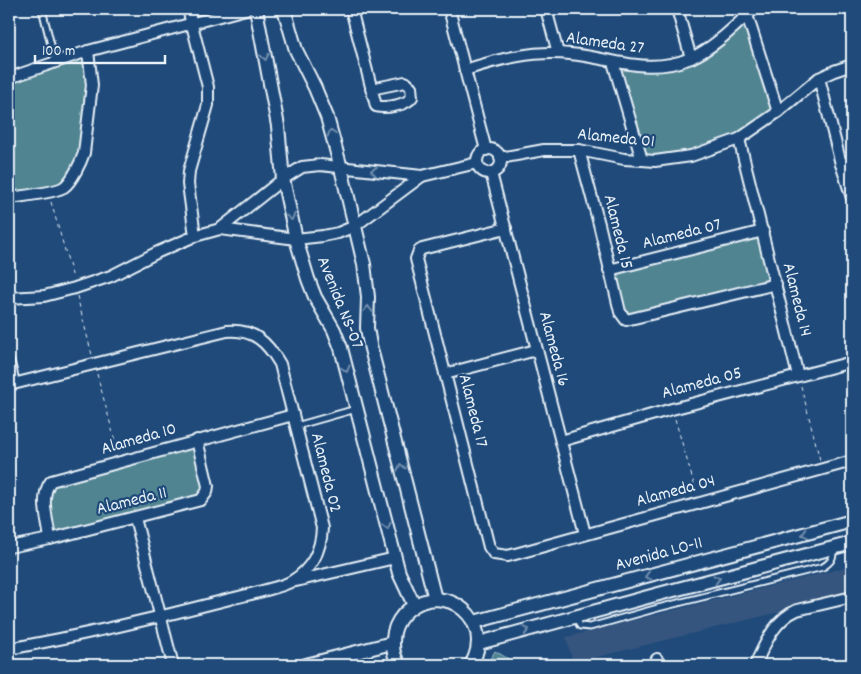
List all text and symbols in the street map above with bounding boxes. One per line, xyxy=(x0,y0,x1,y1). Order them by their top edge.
street label: Alameda 27 xyxy=(564,26,646,62)
scale bar xyxy=(35,32,165,64)
text: 100 m xyxy=(42,41,75,63)
one-way arrow xyxy=(259,52,269,61)
street label: Alameda 01 xyxy=(576,123,656,155)
one-way arrow xyxy=(327,130,337,138)
one-way arrow xyxy=(369,166,377,177)
street label: Alameda 15 xyxy=(596,192,638,272)
one-way arrow xyxy=(286,212,296,221)
street label: Alameda 07 xyxy=(640,213,724,257)
street label: Avenida NS-07 xyxy=(309,253,369,353)
street label: Alameda 14 xyxy=(775,260,817,340)
one-way arrow xyxy=(362,305,373,313)
street label: Alameda 16 xyxy=(531,309,575,389)
street label: Alameda 05 xyxy=(659,361,745,407)
one-way arrow xyxy=(340,364,351,373)
street label: Alameda 17 xyxy=(451,372,493,450)
street label: Alameda 10 xyxy=(98,417,180,463)
street label: Alameda 02 xyxy=(303,430,347,516)
one-way arrow xyxy=(396,463,407,472)
street label: Alameda 04 xyxy=(634,469,718,515)
street label: Alameda 11 xyxy=(94,481,170,523)
one-way arrow xyxy=(381,522,392,531)
one-way arrow xyxy=(801,528,810,539)
street label: Avenida LO-11 xyxy=(612,531,706,579)
one-way arrow xyxy=(645,570,653,580)
one-way arrow xyxy=(713,574,721,584)
one-way arrow xyxy=(522,625,531,636)

